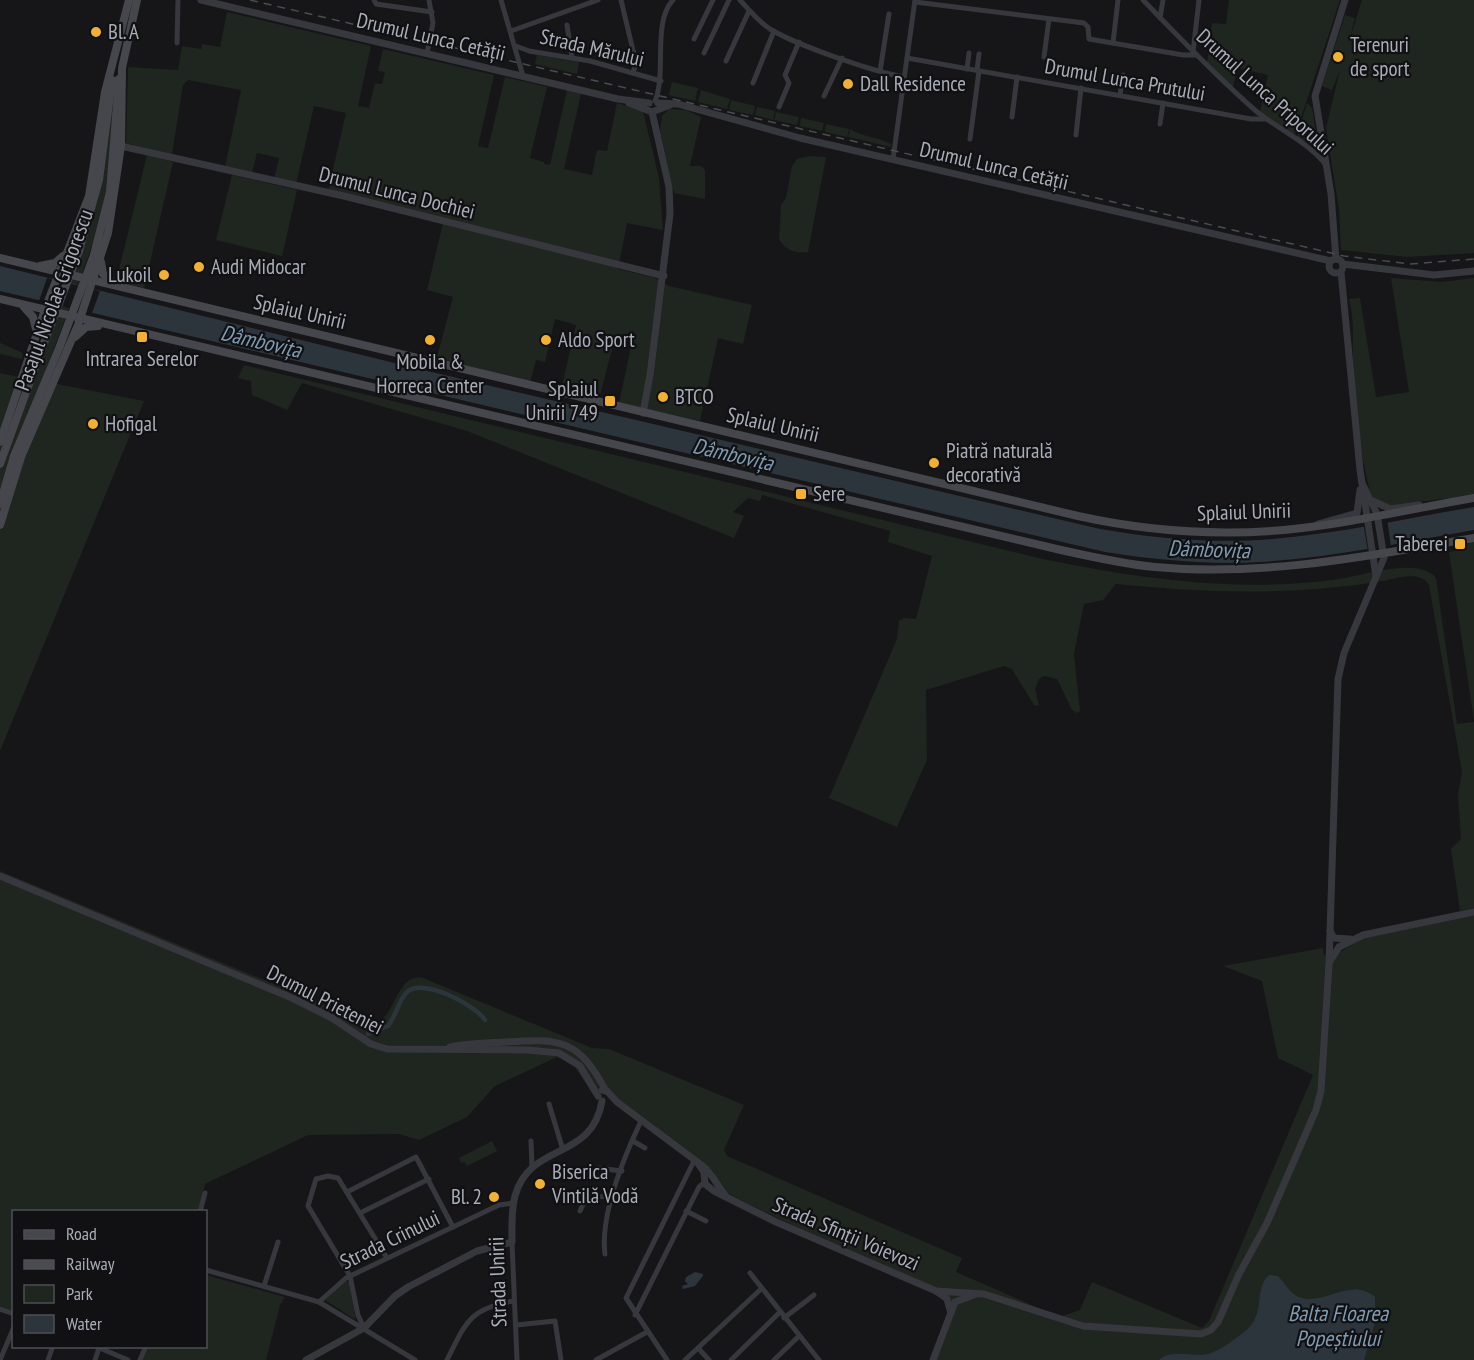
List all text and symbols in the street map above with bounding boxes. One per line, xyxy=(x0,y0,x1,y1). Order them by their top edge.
street label: Drumul Lunca Cetății xyxy=(354,6,508,67)
place label: Bl. A xyxy=(108,18,139,45)
street label: Strada Mărului xyxy=(537,22,647,73)
street label: Drumul Lunca Priporului xyxy=(1191,23,1340,161)
marker: Bl. A xyxy=(89,25,103,39)
place label: Terenuri de sport xyxy=(1350,31,1410,82)
marker: Terenuri de sport xyxy=(1331,50,1345,64)
street label: Drumul Lunca Prutului xyxy=(1043,52,1207,107)
place label: Dall Residence xyxy=(860,70,966,97)
marker: Dall Residence xyxy=(841,77,855,91)
street label: Drumul Lunca Cetății xyxy=(917,135,1071,196)
street label: Drumul Lunca Dochiei xyxy=(316,160,478,225)
street label: Pasajul Nicolae Grigorescu xyxy=(8,205,99,394)
place label: Audi Midocar xyxy=(211,253,306,280)
marker: Audi Midocar xyxy=(192,260,206,274)
place label: Lukoil xyxy=(108,261,152,288)
marker: Lukoil xyxy=(157,268,171,282)
street label: Splaiul Unirii xyxy=(251,288,349,335)
water label: Dâmbovița xyxy=(218,318,305,364)
place label: Aldo Sport xyxy=(558,326,635,353)
marker: Intrarea Serelor xyxy=(135,330,149,344)
marker: Mobila & Horreca Center xyxy=(423,333,437,347)
marker: Aldo Sport xyxy=(539,333,553,347)
place label: Intrarea Serelor xyxy=(85,345,199,372)
place label: Mobila & Horreca Center xyxy=(376,348,484,399)
place label: Splaiul Unirii 749 xyxy=(526,375,598,426)
place label: BTCO xyxy=(675,383,714,410)
marker: BTCO xyxy=(656,390,670,404)
marker: Splaiul Unirii 749 xyxy=(603,394,617,408)
street label: Splaiul Unirii xyxy=(724,401,822,448)
place label: Hofigal xyxy=(105,410,157,437)
marker: Hofigal xyxy=(86,417,100,431)
water label: Dâmbovița xyxy=(690,431,777,477)
place label: Piatră naturală decorativă xyxy=(946,437,1053,488)
marker: Piatră naturală decorativă xyxy=(927,456,941,470)
place label: Sere xyxy=(813,480,845,507)
marker: Sere xyxy=(794,487,808,501)
street label: Splaiul Unirii xyxy=(1197,496,1291,527)
place label: Taberei xyxy=(1395,530,1448,557)
water label: Dâmbovița xyxy=(1168,534,1251,564)
marker: Taberei xyxy=(1453,537,1467,551)
street label: Drumul Prieteniei xyxy=(262,959,388,1040)
place label: Biserica Vintilă Vodă xyxy=(551,1158,638,1209)
marker: Biserica Vintilă Vodă xyxy=(533,1177,547,1191)
place label: Bl. 2 xyxy=(451,1183,482,1210)
marker: Bl. 2 xyxy=(487,1190,501,1204)
street label: Strada Sfinții Voievozi xyxy=(769,1190,924,1277)
street label: Strada Crinului xyxy=(336,1204,444,1275)
legend xyxy=(12,1210,207,1348)
text: Road xyxy=(66,1222,97,1245)
street label: Strada Unirii xyxy=(482,1236,513,1328)
text: Railway xyxy=(66,1252,115,1275)
text: Park xyxy=(66,1282,93,1305)
water label: Balta Floarea Popeștiului xyxy=(1288,1299,1389,1352)
text: Water xyxy=(66,1312,102,1335)

